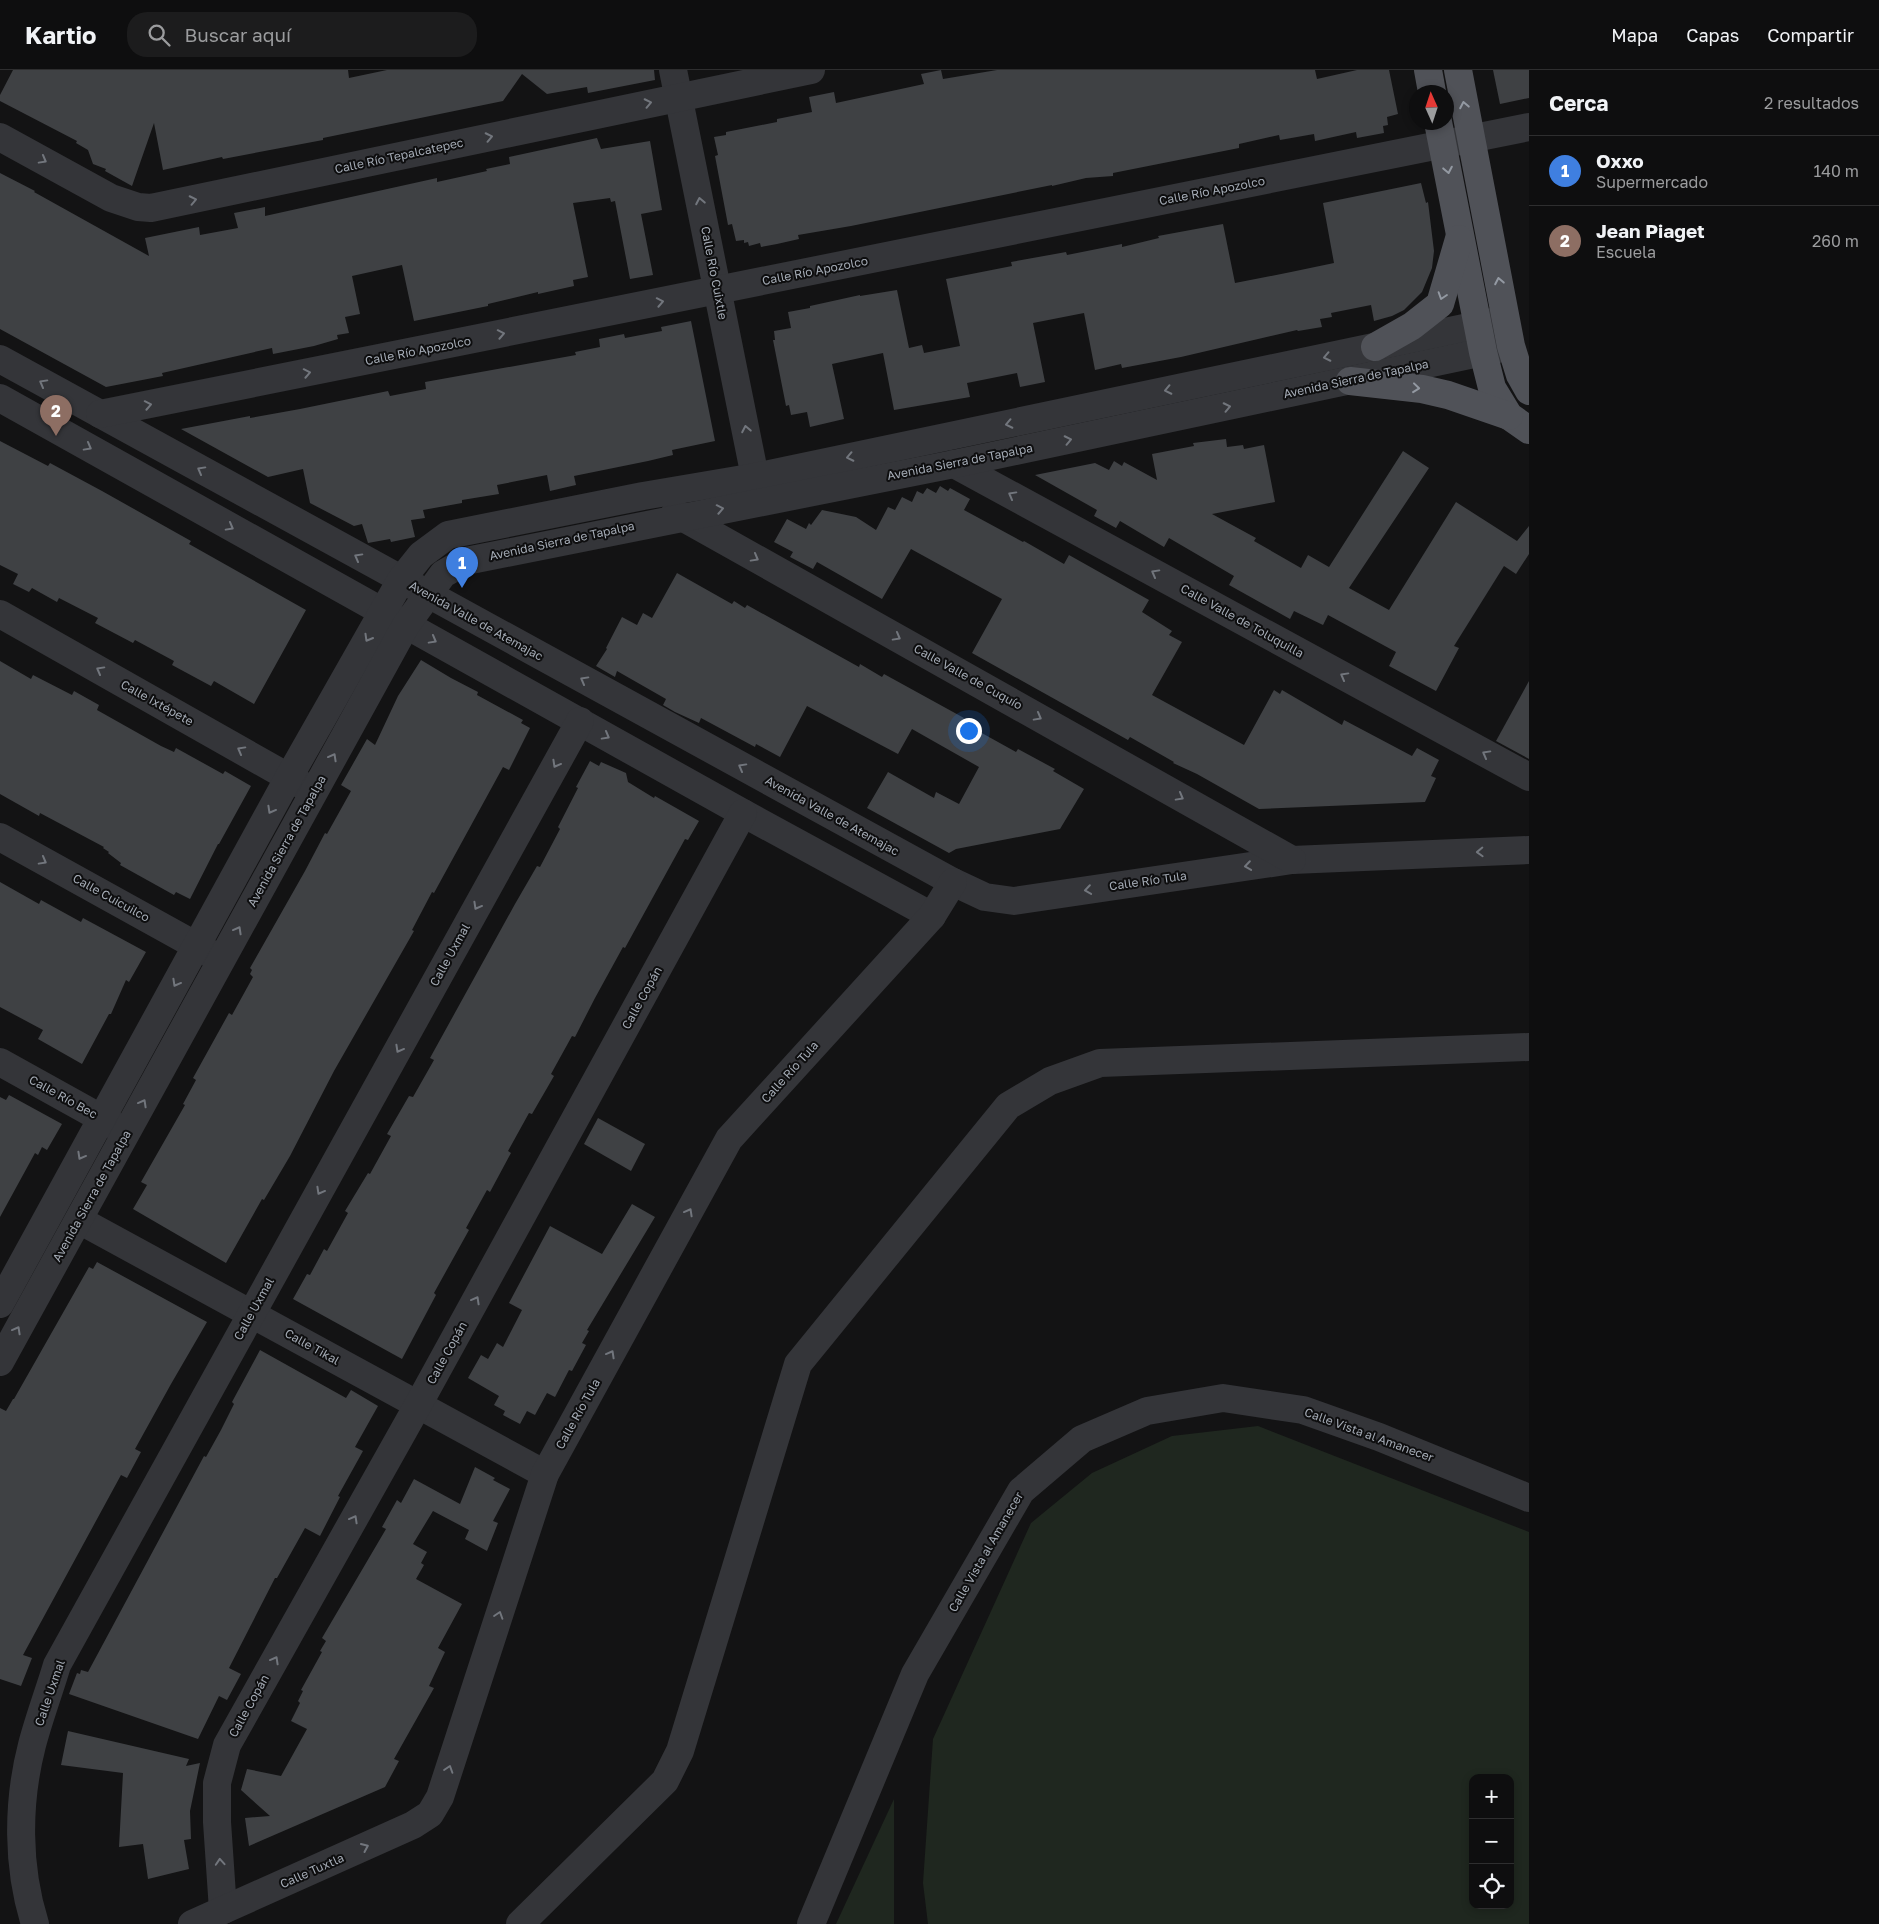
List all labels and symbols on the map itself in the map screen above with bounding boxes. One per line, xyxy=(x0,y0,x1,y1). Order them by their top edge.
north arrow xyxy=(1409,85,1454,130)
one-way arrow xyxy=(643,98,652,109)
one-way arrow xyxy=(1460,100,1470,109)
one-way arrow xyxy=(485,132,493,143)
street label: Calle Río Tepalcatepec xyxy=(333,134,465,176)
one-way arrow xyxy=(37,154,46,164)
one-way arrow xyxy=(1442,166,1453,175)
street label: Calle Río Apozolco xyxy=(1158,173,1266,208)
one-way arrow xyxy=(189,195,198,206)
one-way arrow xyxy=(695,197,705,205)
street label: Calle Río Cuixtle xyxy=(698,225,731,321)
street label: Calle Río Apozolco xyxy=(761,253,869,288)
one-way arrow xyxy=(1494,277,1504,286)
one-way arrow xyxy=(1438,292,1448,300)
one-way arrow xyxy=(656,298,665,308)
one-way arrow xyxy=(497,330,505,340)
street label: Calle Río Apozolco xyxy=(364,333,472,368)
one-way arrow xyxy=(1323,351,1332,362)
street label: Avenida Sierra de Tapalpa xyxy=(1282,356,1430,401)
one-way arrow xyxy=(303,368,312,379)
one-way arrow xyxy=(39,379,48,389)
one-way arrow xyxy=(1412,382,1420,393)
one-way arrow xyxy=(1164,385,1173,395)
pin: 2 xyxy=(40,395,72,436)
one-way arrow xyxy=(144,400,152,410)
one-way arrow xyxy=(1222,402,1231,413)
one-way arrow xyxy=(1005,418,1014,428)
one-way arrow xyxy=(741,425,751,433)
one-way arrow xyxy=(1063,435,1072,446)
street label: Avenida Sierra de Tapalpa xyxy=(886,440,1034,483)
one-way arrow xyxy=(83,441,92,451)
one-way arrow xyxy=(846,451,855,462)
one-way arrow xyxy=(197,466,206,476)
one-way arrow xyxy=(1008,492,1017,502)
one-way arrow xyxy=(715,505,724,515)
street label: Avenida Sierra de Tapalpa xyxy=(488,518,636,563)
one-way arrow xyxy=(225,520,234,530)
pin: 1 xyxy=(446,547,478,588)
one-way arrow xyxy=(750,551,759,561)
one-way arrow xyxy=(355,553,364,563)
one-way arrow xyxy=(1151,569,1160,579)
street label: Avenida Valle de Atemajac xyxy=(407,577,546,664)
street label: Calle Valle de Toluquilla xyxy=(1178,580,1306,661)
one-way arrow xyxy=(891,631,900,641)
one-way arrow xyxy=(365,632,375,641)
one-way arrow xyxy=(428,634,437,644)
street label: Calle Valle de Cuquío xyxy=(911,640,1025,713)
one-way arrow xyxy=(96,667,105,677)
one-way arrow xyxy=(1340,672,1349,682)
street label: Calle Ixtépete xyxy=(118,676,196,729)
one-way arrow xyxy=(580,676,589,686)
one-way arrow xyxy=(1033,711,1042,721)
your location xyxy=(956,718,982,744)
one-way arrow xyxy=(600,730,609,740)
one-way arrow xyxy=(238,746,247,756)
one-way arrow xyxy=(1483,750,1492,760)
one-way arrow xyxy=(327,753,337,762)
one-way arrow xyxy=(552,759,562,768)
one-way arrow xyxy=(738,763,747,773)
street label: Avenida Sierra de Tapalpa xyxy=(244,772,329,909)
street label: Avenida Valle de Atemajac xyxy=(763,772,902,859)
one-way arrow xyxy=(1174,791,1183,801)
one-way arrow xyxy=(267,804,277,813)
one-way arrow xyxy=(1476,846,1484,857)
one-way arrow xyxy=(37,855,46,865)
one-way arrow xyxy=(1244,860,1252,871)
street label: Calle Río Tula xyxy=(1108,868,1188,893)
street label: Calle Cuicuilco xyxy=(70,870,152,925)
one-way arrow xyxy=(1083,884,1091,895)
one-way arrow xyxy=(474,901,484,910)
street label: Calle Uxmal xyxy=(426,921,473,989)
one-way arrow xyxy=(232,926,242,935)
street label: Calle Copán xyxy=(618,964,665,1032)
one-way arrow xyxy=(172,978,182,987)
street label: Calle Río Tula xyxy=(758,1038,821,1106)
one-way arrow xyxy=(395,1043,405,1052)
street label: Calle Río Bec xyxy=(27,1072,100,1122)
one-way arrow xyxy=(137,1099,147,1108)
street label: Avenida Sierra de Tapalpa xyxy=(49,1127,134,1264)
one-way arrow xyxy=(77,1151,87,1160)
one-way arrow xyxy=(316,1185,326,1194)
one-way arrow xyxy=(683,1208,693,1217)
street label: Calle Uxmal xyxy=(230,1275,277,1343)
one-way arrow xyxy=(469,1297,479,1306)
street label: Calle Copán xyxy=(423,1319,470,1387)
street label: Calle Tikal xyxy=(282,1325,342,1368)
one-way arrow xyxy=(11,1327,21,1336)
one-way arrow xyxy=(605,1351,615,1360)
street label: Calle Río Tula xyxy=(552,1376,603,1452)
street label: Calle Vista al Amanecer xyxy=(1303,1404,1436,1465)
street label: Calle Vista al Amanecer xyxy=(945,1489,1026,1614)
one-way arrow xyxy=(348,1515,358,1524)
one-way arrow xyxy=(493,1611,503,1620)
one-way arrow xyxy=(268,1657,278,1666)
street label: Calle Uxmal xyxy=(31,1658,68,1728)
street label: Calle Copán xyxy=(225,1672,272,1740)
one-way arrow xyxy=(443,1766,453,1774)
one-way arrow xyxy=(360,1843,369,1854)
street label: Calle Tuxtla xyxy=(278,1850,346,1891)
one-way arrow xyxy=(214,1857,225,1865)

